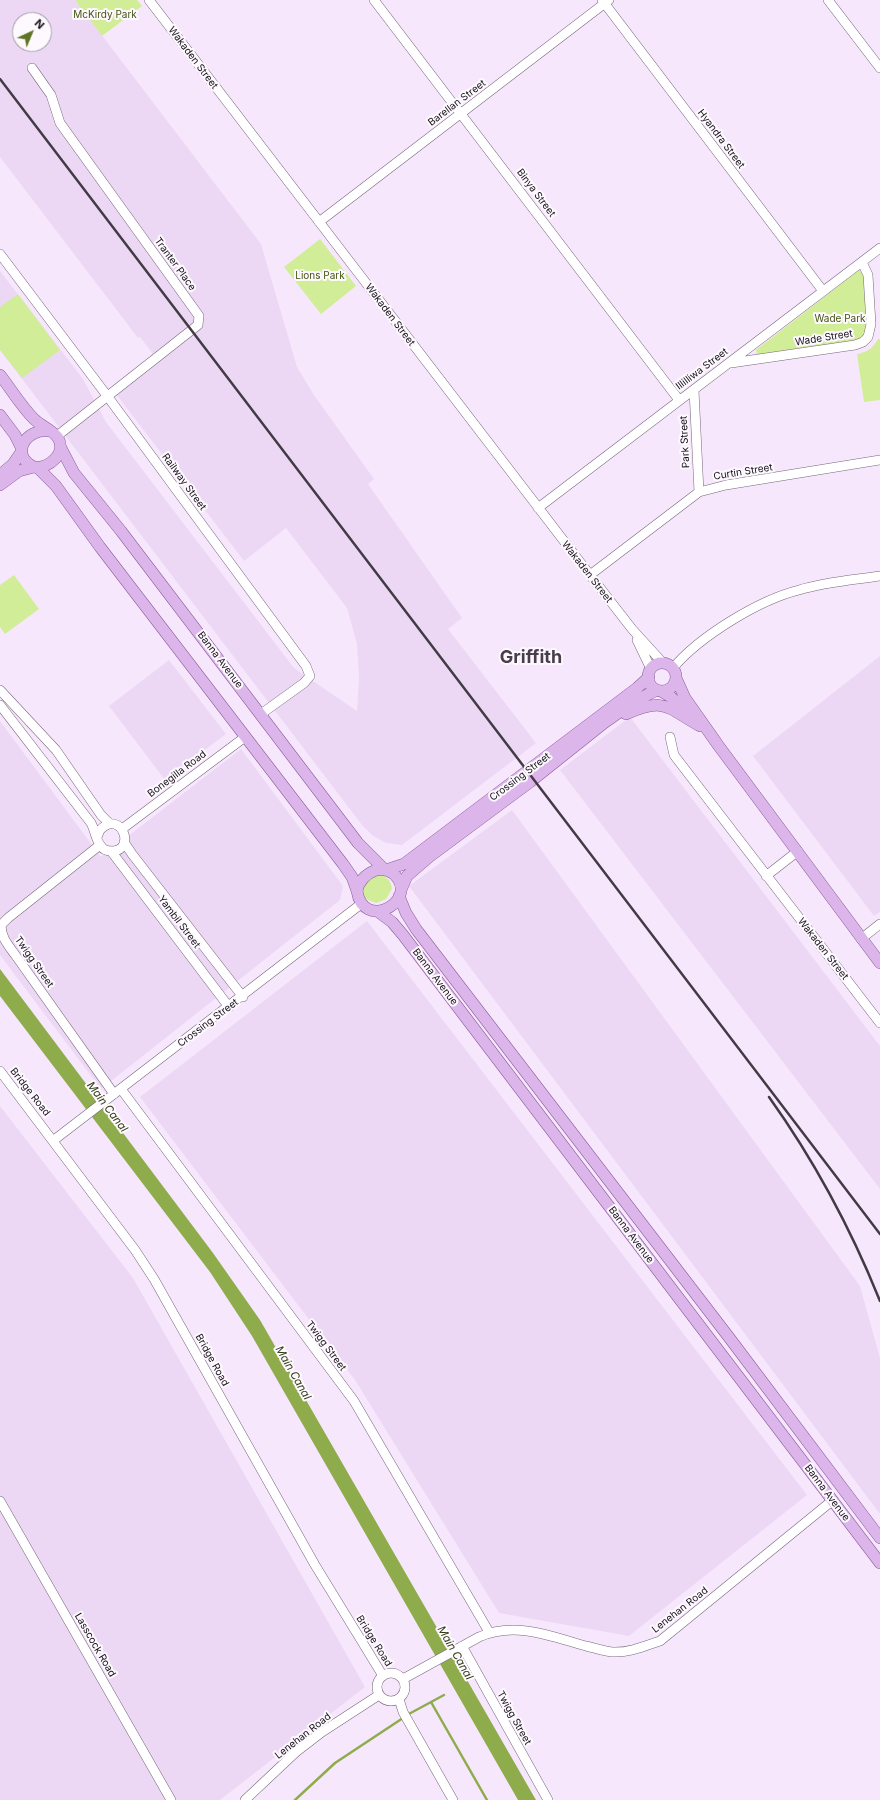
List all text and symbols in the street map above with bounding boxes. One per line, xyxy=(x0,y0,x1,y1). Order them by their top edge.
park label: McKirdy Park xyxy=(73,9,137,21)
north arrow xyxy=(12,12,52,52)
text: N xyxy=(32,16,48,32)
street label: Wakaden Street xyxy=(166,24,220,92)
street label: Barellan Street xyxy=(426,77,488,129)
street label: Hyandra Street xyxy=(695,107,747,171)
street label: Binya Street xyxy=(514,167,558,219)
street label: Tranter Place xyxy=(152,235,198,293)
park label: Lions Park xyxy=(295,270,345,282)
street label: Wakaden Street xyxy=(363,281,417,349)
park label: Wade Park xyxy=(814,313,866,325)
street label: Wade Street xyxy=(794,328,854,348)
street label: Illilliwa Street xyxy=(674,346,730,392)
street label: Park Street xyxy=(678,416,692,468)
street label: Railway Street xyxy=(159,451,209,513)
street label: Curtin Street xyxy=(713,461,773,483)
street label: Wakaden Street xyxy=(559,539,615,605)
street label: Banna Avenue xyxy=(195,629,245,691)
district label: Griffith xyxy=(500,647,562,669)
street label: Bonegilla Road xyxy=(145,748,209,800)
street label: Crossing Street xyxy=(487,750,553,804)
street label: Yambil Street xyxy=(155,893,203,951)
street label: Wakaden Street xyxy=(795,916,851,982)
street label: Twigg Street xyxy=(12,934,56,990)
street label: Banna Avenue xyxy=(410,946,460,1008)
street label: Crossing Street xyxy=(175,996,241,1050)
street label: Bridge Road xyxy=(7,1065,53,1119)
water label: Main Canal xyxy=(84,1079,130,1135)
street label: Banna Avenue xyxy=(606,1204,656,1266)
street label: Twigg Street xyxy=(303,1319,349,1373)
street label: Bridge Road xyxy=(193,1332,231,1388)
water label: Main Canal xyxy=(272,1344,314,1402)
street label: Banna Avenue xyxy=(802,1462,852,1524)
street label: Lenehan Road xyxy=(650,1584,710,1636)
street label: Lasscock Road xyxy=(72,1611,118,1679)
street label: Bridge Road xyxy=(354,1613,394,1669)
water label: Main Canal xyxy=(434,1624,476,1682)
street label: Twigg Street xyxy=(494,1689,534,1747)
street label: Lenehan Road xyxy=(273,1710,333,1762)

